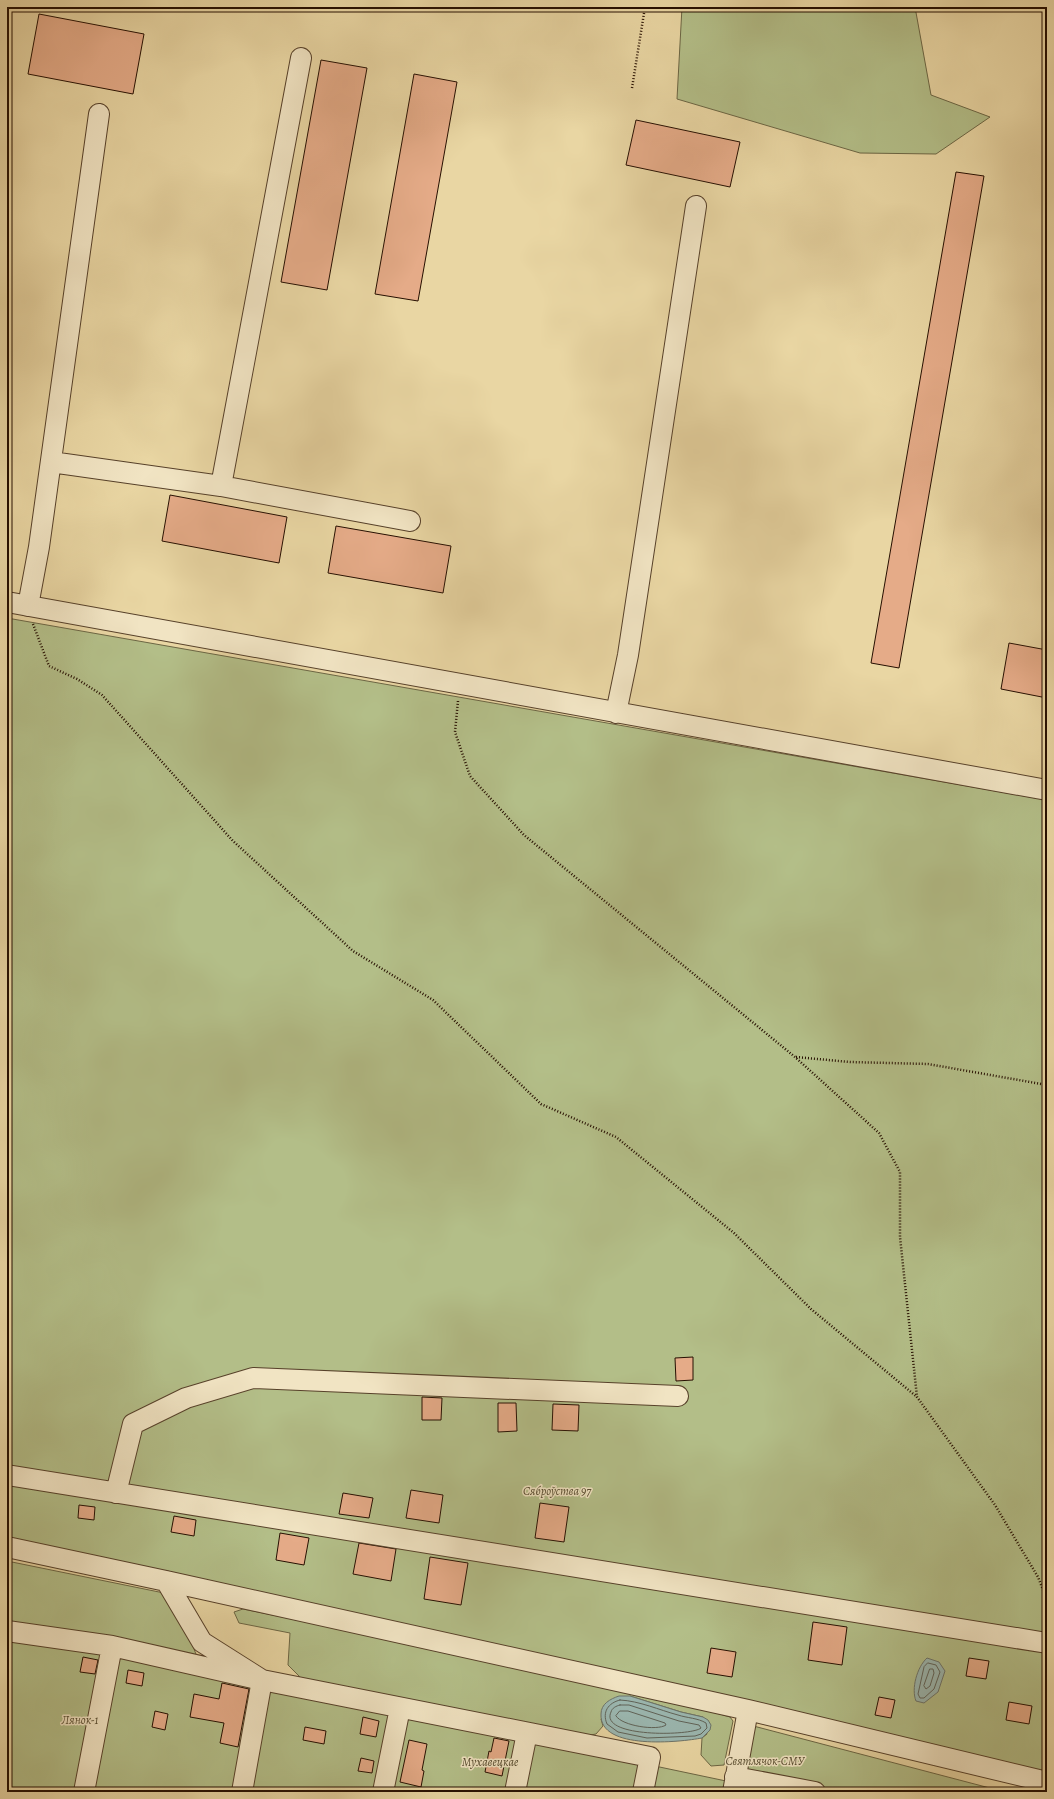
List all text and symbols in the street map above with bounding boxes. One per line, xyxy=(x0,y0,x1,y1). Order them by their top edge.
park label: Сяброўства 97 xyxy=(523,1483,592,1499)
park label: Лянок-1 xyxy=(60,1712,99,1728)
park label: Святлячок-СМУ xyxy=(726,1753,806,1769)
park label: Мухавецкае xyxy=(462,1754,519,1770)

